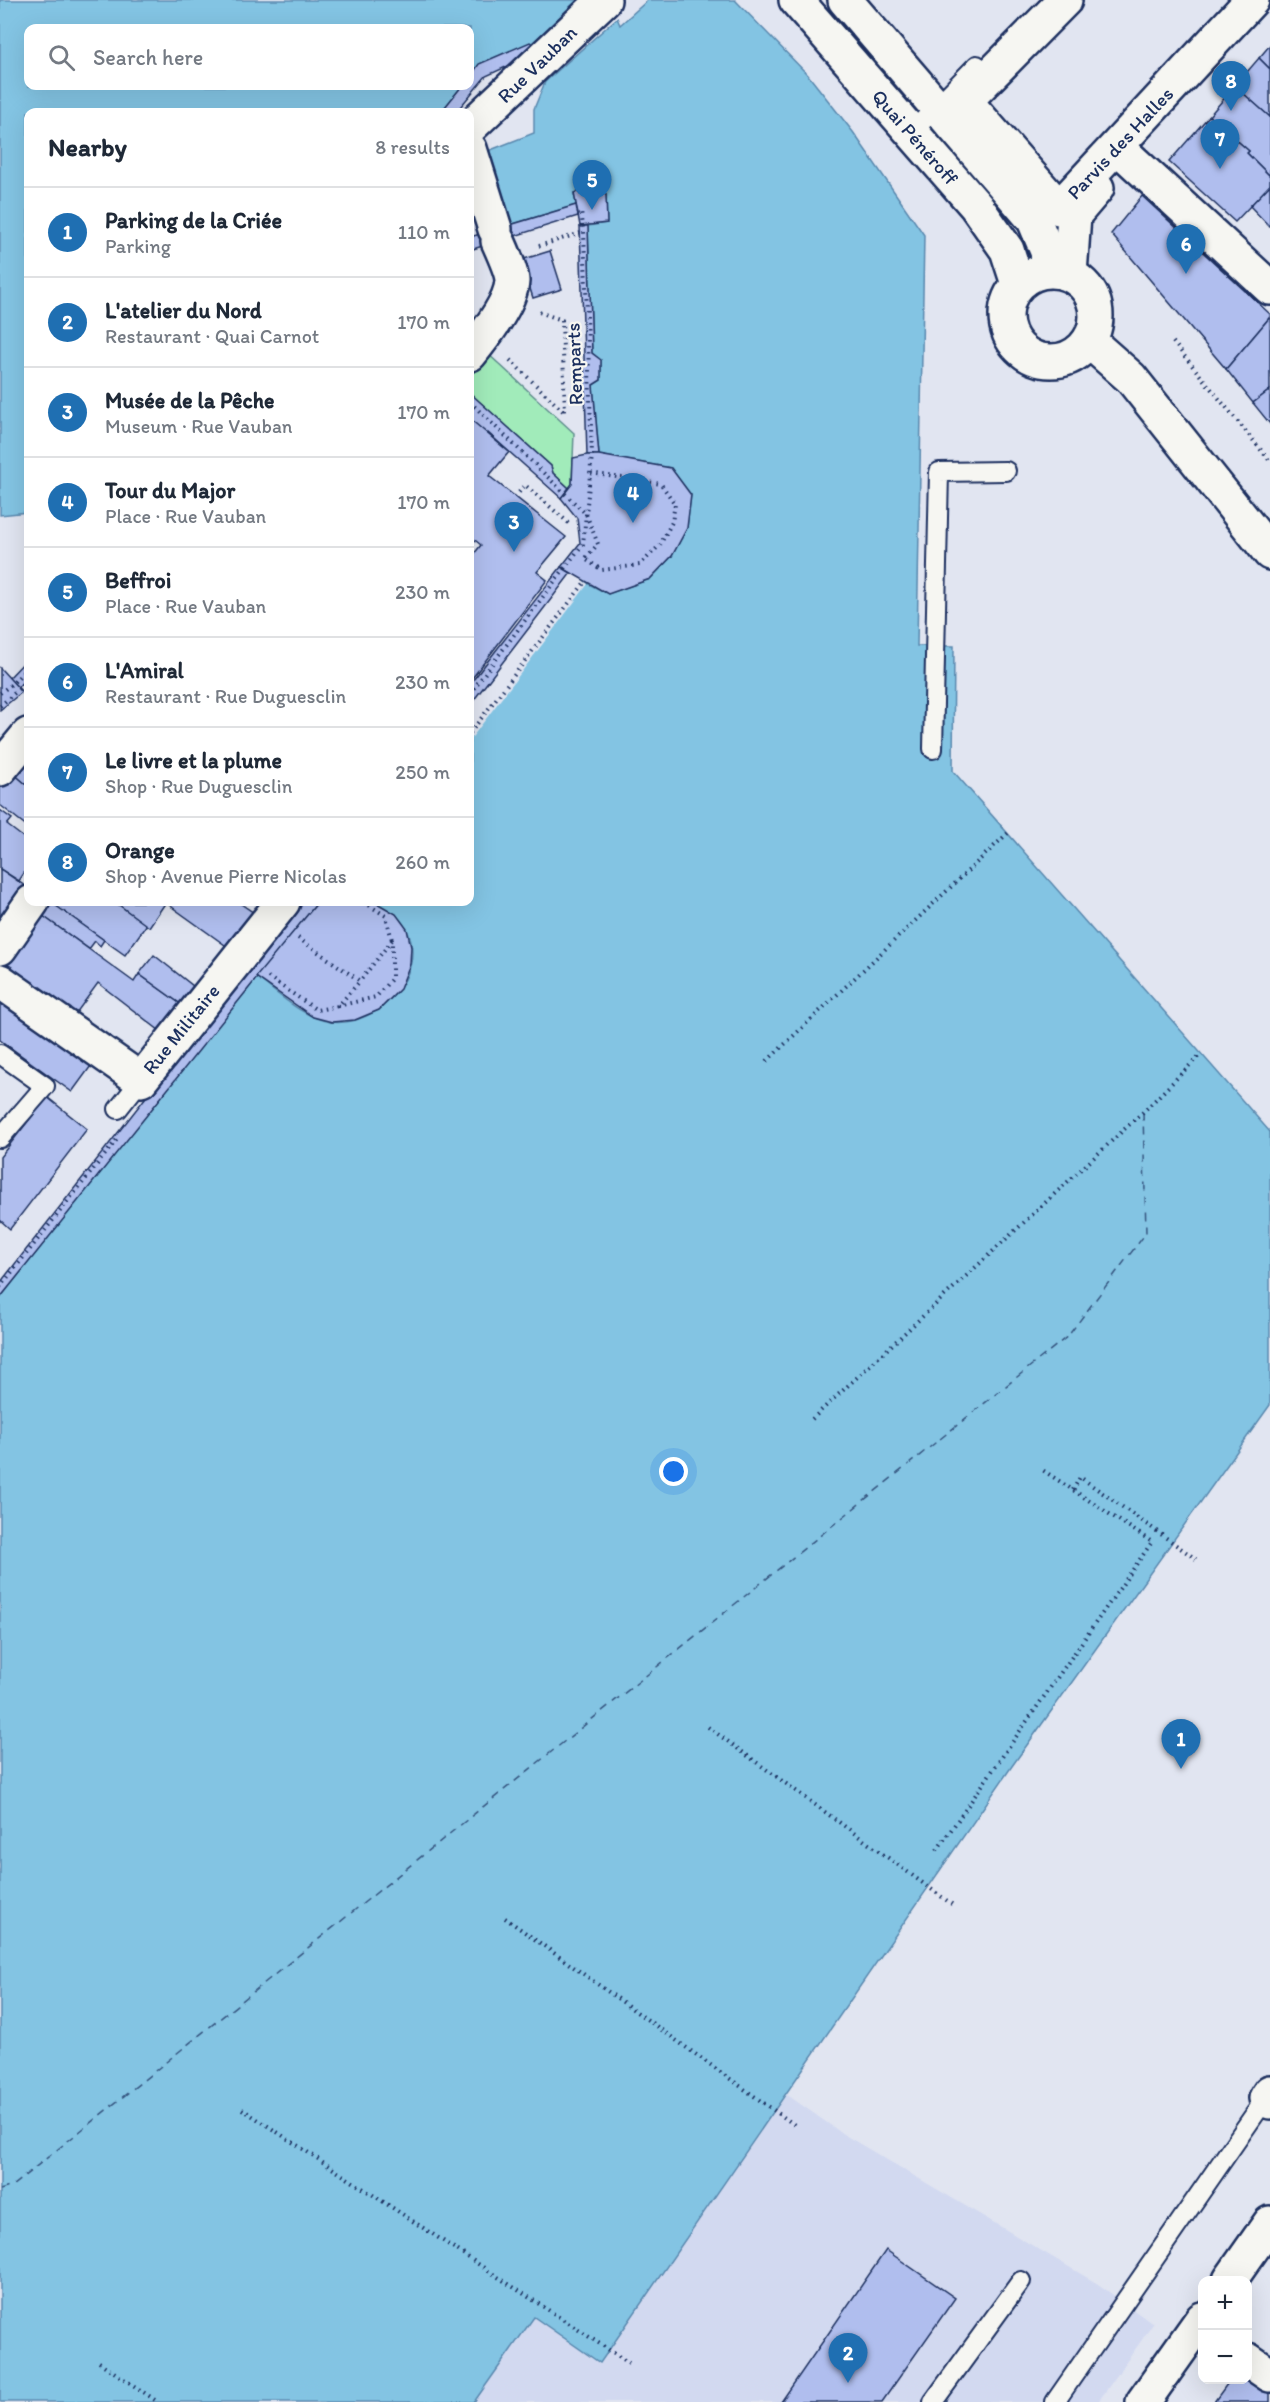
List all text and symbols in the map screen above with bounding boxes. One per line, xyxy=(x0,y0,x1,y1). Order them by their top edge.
street label: Rue Vauban xyxy=(492,20,582,108)
search box xyxy=(24,24,474,90)
icon: search xyxy=(45,41,78,74)
text: Search here xyxy=(93,44,203,71)
pin: 8 xyxy=(1212,62,1250,111)
street label: Parvis des Halles xyxy=(1062,82,1178,204)
street label: Quai Pénéroff xyxy=(867,84,963,190)
pin: 7 xyxy=(1200,120,1240,169)
text: Nearby xyxy=(48,131,127,163)
text: 8 results xyxy=(375,135,450,159)
pin: 5 xyxy=(572,160,612,210)
text: Parking de la Criée xyxy=(105,207,282,234)
text: 1 xyxy=(63,220,72,244)
text: 110 m xyxy=(398,220,450,244)
pin: 6 xyxy=(1166,224,1206,274)
text: Parking xyxy=(105,234,171,258)
text: L'atelier du Nord xyxy=(105,297,262,324)
text: 2 xyxy=(62,310,73,334)
text: 170 m xyxy=(397,310,450,334)
street label: Remparts xyxy=(561,322,587,406)
text: Restaurant · Quai Carnot xyxy=(105,324,319,348)
text: Musée de la Pêche xyxy=(105,387,275,414)
text: 3 xyxy=(62,400,73,424)
text: 170 m xyxy=(397,400,450,424)
text: Museum · Rue Vauban xyxy=(105,414,292,438)
pin: 4 xyxy=(614,474,652,523)
text: Tour du Major xyxy=(105,477,235,504)
text: 4 xyxy=(61,490,74,514)
text: 170 m xyxy=(397,490,450,514)
pin: 3 xyxy=(494,502,534,552)
text: Place · Rue Vauban xyxy=(105,504,266,528)
text: Beffroi xyxy=(105,567,171,594)
text: 5 xyxy=(62,580,73,604)
text: 230 m xyxy=(395,580,450,604)
text: Place · Rue Vauban xyxy=(105,594,266,618)
text: L'Amiral xyxy=(105,657,184,684)
text: 6 xyxy=(62,670,73,694)
text: 230 m xyxy=(395,670,450,694)
text: Restaurant · Rue Duguesclin xyxy=(105,684,346,708)
text: Le livre et la plume xyxy=(105,747,282,774)
text: 7 xyxy=(63,760,72,784)
text: 250 m xyxy=(395,760,450,784)
text: Shop · Rue Duguesclin xyxy=(105,774,292,798)
text: Orange xyxy=(105,837,175,864)
text: 8 xyxy=(62,850,73,874)
text: 260 m xyxy=(395,850,450,874)
text: Shop · Avenue Pierre Nicolas xyxy=(105,864,347,888)
street label: Rue Militaire xyxy=(137,979,225,1079)
your location xyxy=(659,1457,688,1486)
pin: 1 xyxy=(1162,1720,1200,1769)
map controls xyxy=(1198,2276,1252,2384)
button: + xyxy=(1198,2276,1252,2330)
button: − xyxy=(1198,2330,1252,2384)
pin: 2 xyxy=(828,2334,868,2383)

